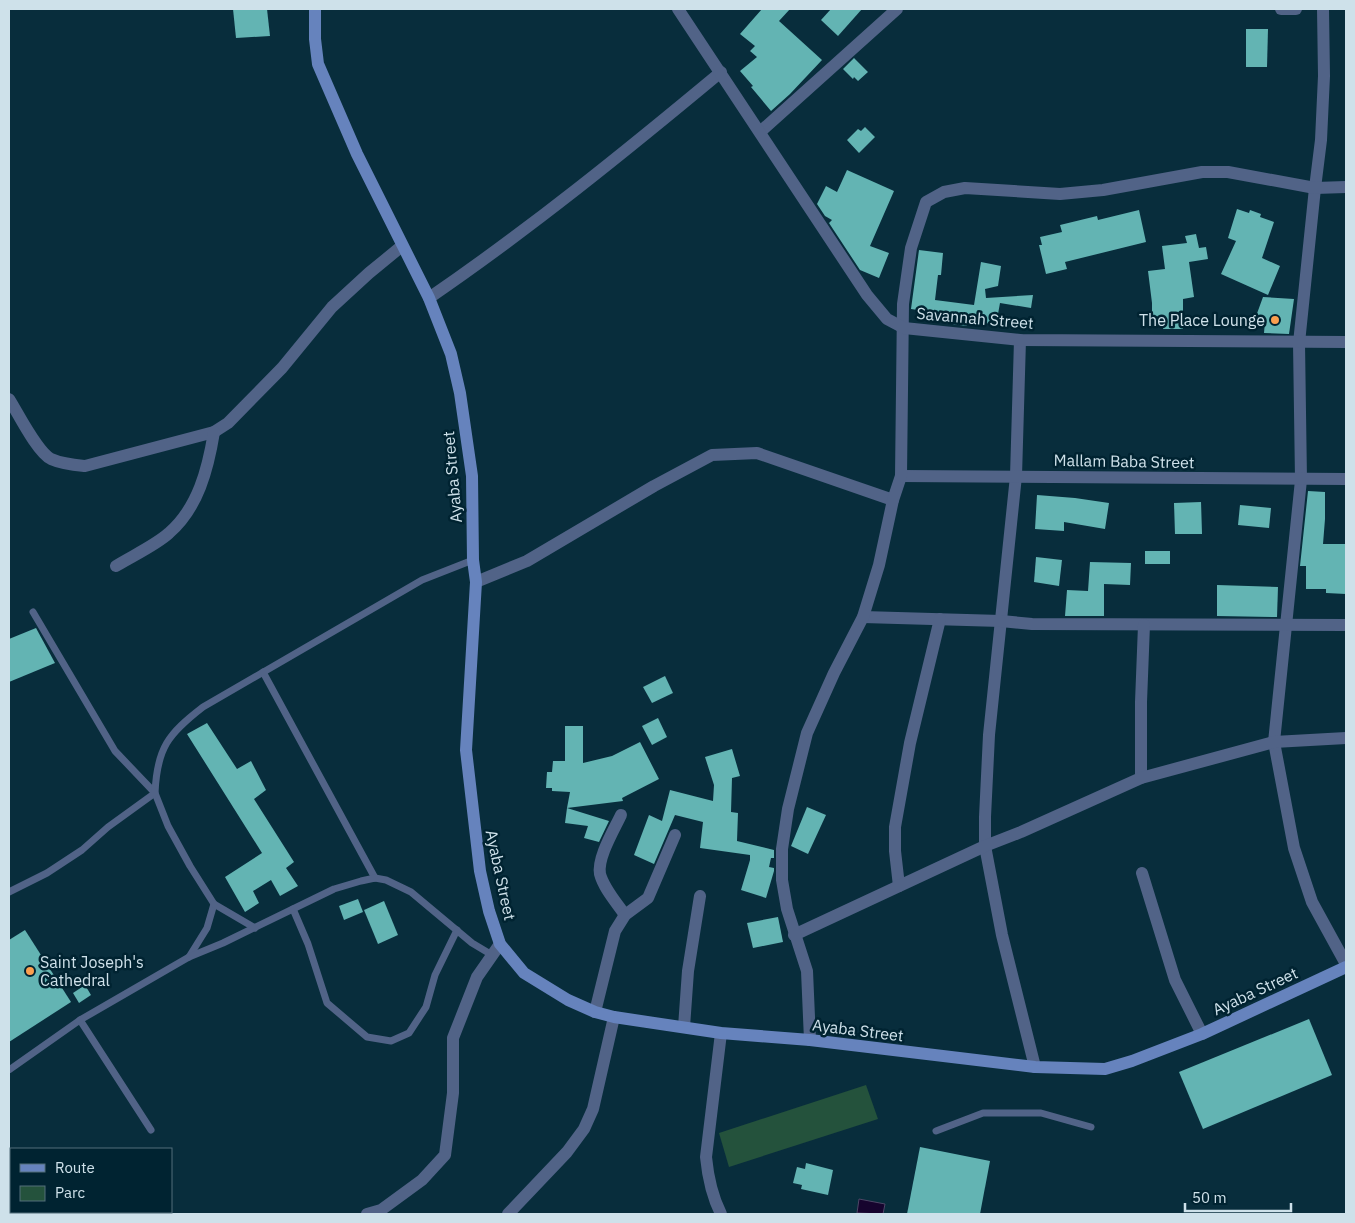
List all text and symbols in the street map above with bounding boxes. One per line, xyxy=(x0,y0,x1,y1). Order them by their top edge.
street label: Savannah Street xyxy=(916,303,1034,333)
place label: The Place Lounge xyxy=(1139,310,1265,330)
marker: The Place Lounge xyxy=(1269,314,1281,326)
street label: Ayaba Street xyxy=(438,430,466,524)
street label: Mallam Baba Street xyxy=(1053,450,1195,472)
street label: Ayaba Street xyxy=(482,828,520,922)
place label: Saint Joseph's Cathedral xyxy=(40,952,144,990)
street label: Ayaba Street xyxy=(1209,963,1301,1019)
marker: Saint Joseph's Cathedral xyxy=(24,965,36,977)
street label: Ayaba Street xyxy=(811,1014,905,1046)
legend xyxy=(10,1148,172,1213)
text: Route xyxy=(55,1158,95,1177)
scale bar xyxy=(1185,1180,1291,1212)
text: Parc xyxy=(55,1183,85,1202)
text: 50 m xyxy=(1192,1188,1227,1207)

